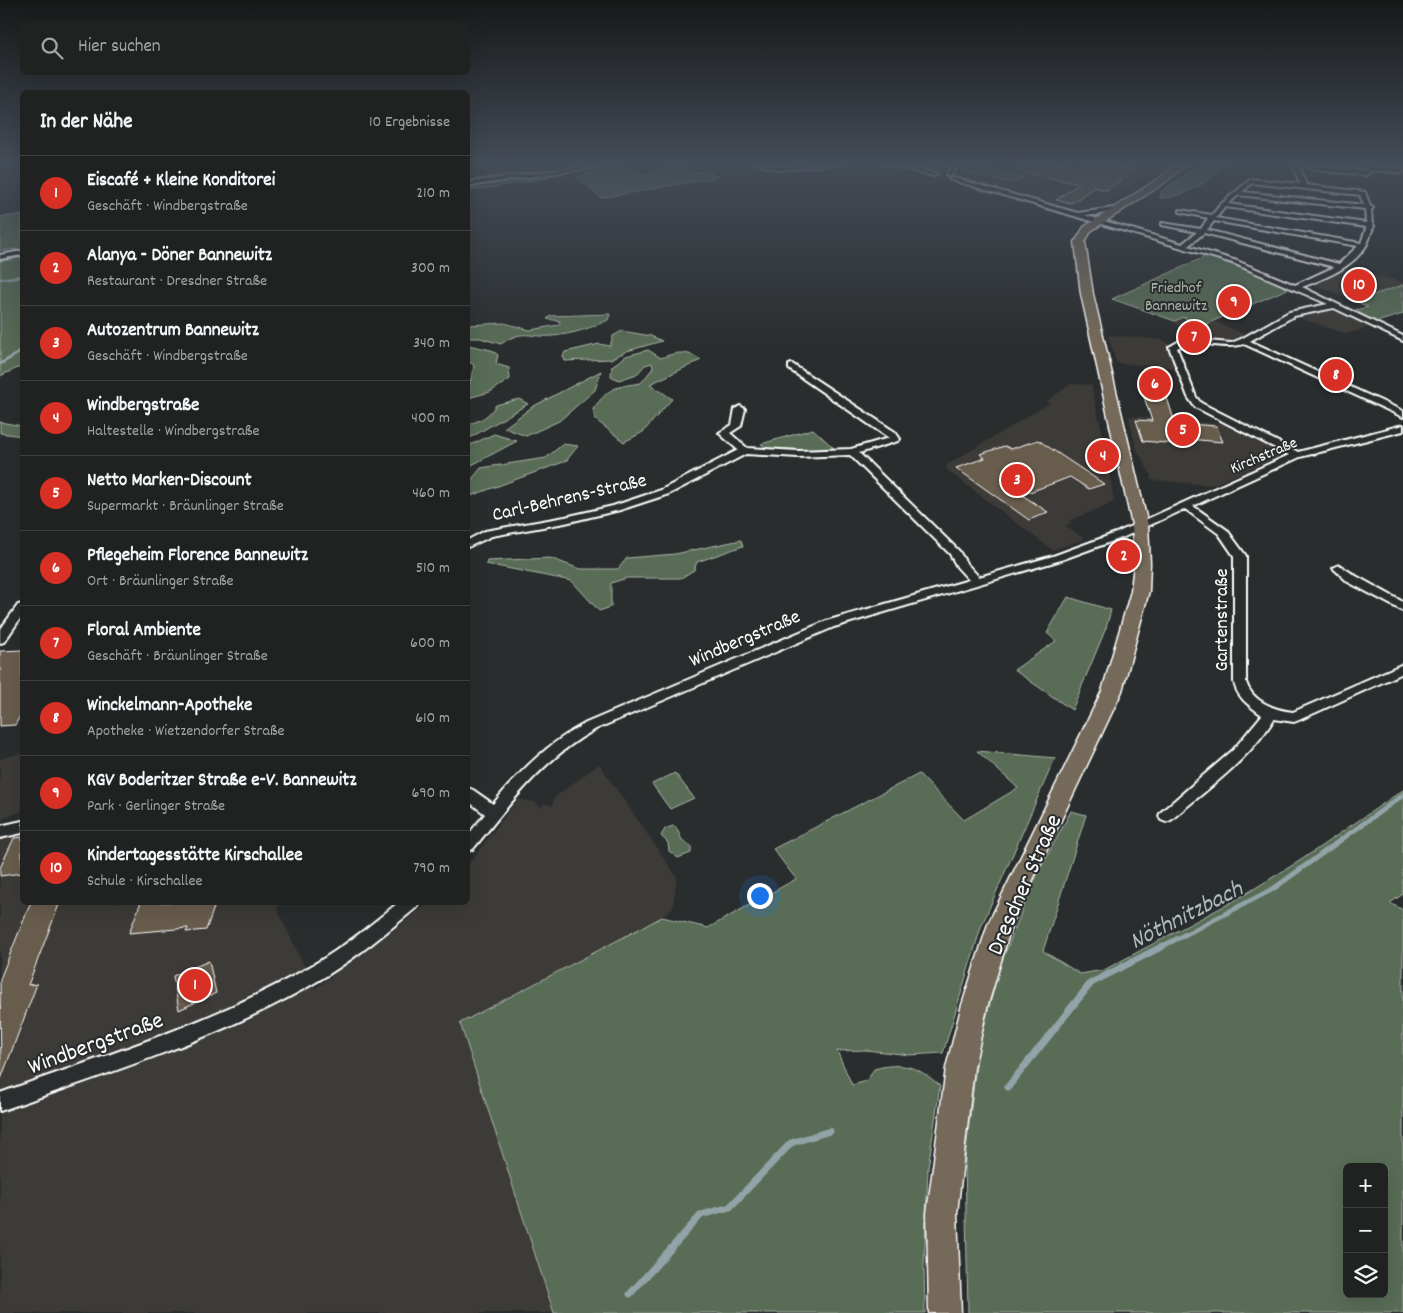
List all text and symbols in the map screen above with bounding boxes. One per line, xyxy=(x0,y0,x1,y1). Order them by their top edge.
search box xyxy=(20,20,470,75)
icon: search xyxy=(38,34,66,62)
text: Hier suchen xyxy=(78,34,161,61)
text: In der Nähe xyxy=(40,108,132,138)
text: 10 Ergebnisse xyxy=(369,111,450,134)
text: Eiscafé + Kleine Konditorei xyxy=(87,168,275,195)
text: 1 xyxy=(54,182,58,205)
text: 210 m xyxy=(416,182,450,205)
text: Geschäft · Windbergstraße xyxy=(87,195,248,218)
text: Alanya - Döner Bannewitz xyxy=(87,243,272,270)
text: 2 xyxy=(53,257,60,280)
text: 300 m xyxy=(411,257,450,280)
pin: 10 xyxy=(1343,266,1375,304)
text: Restaurant · Dresdner Straße xyxy=(87,270,267,293)
park label: Friedhof Bannewitz xyxy=(1145,277,1207,318)
pin: 9 xyxy=(1218,283,1250,321)
text: Autozentrum Bannewitz xyxy=(87,318,259,345)
pin: 7 xyxy=(1178,318,1210,356)
text: 3 xyxy=(52,332,60,355)
text: 340 m xyxy=(413,332,450,355)
text: Geschäft · Windbergstraße xyxy=(87,345,248,368)
pin: 8 xyxy=(1320,356,1352,394)
pin: 6 xyxy=(1139,365,1171,403)
text: Windbergstraße xyxy=(87,393,199,420)
text: 4 xyxy=(53,407,59,430)
text: 400 m xyxy=(411,407,450,430)
pin: 5 xyxy=(1167,411,1199,449)
text: Haltestelle · Windbergstraße xyxy=(87,420,259,443)
street label: Kirchstraße xyxy=(1227,432,1301,481)
pin: 4 xyxy=(1087,437,1119,475)
pin: 3 xyxy=(1001,461,1033,499)
street label: Carl-Behrens-Straße xyxy=(490,467,650,530)
text: Netto Marken-Discount xyxy=(87,468,251,495)
text: 5 xyxy=(52,482,60,505)
text: 460 m xyxy=(412,482,450,505)
text: Supermarkt · Bräunlinger Straße xyxy=(87,495,284,518)
pin: 2 xyxy=(1108,537,1140,575)
text: Pflegeheim Florence Bannewitz xyxy=(87,543,308,570)
text: 6 xyxy=(52,557,60,580)
text: 510 m xyxy=(416,557,450,580)
street label: Gartenstraße xyxy=(1209,568,1237,672)
text: Ort · Bräunlinger Straße xyxy=(87,570,234,593)
street label: Windbergstraße xyxy=(685,604,805,676)
text: Floral Ambiente xyxy=(87,618,201,645)
text: 7 xyxy=(53,632,59,655)
text: 600 m xyxy=(410,632,450,655)
text: Geschäft · Bräunlinger Straße xyxy=(87,645,268,668)
text: Winckelmann-Apotheke xyxy=(87,693,252,720)
text: 8 xyxy=(53,707,59,730)
text: 610 m xyxy=(415,707,450,730)
text: Apotheke · Wietzendorfer Straße xyxy=(87,720,285,743)
text: KGV Boderitzer Straße e-V. Bannewitz xyxy=(87,768,356,795)
text: 9 xyxy=(52,782,60,805)
text: 690 m xyxy=(411,782,450,805)
text: Park · Gerlinger Straße xyxy=(87,795,225,818)
street label: Dresdner Straße xyxy=(980,809,1072,961)
text: Kindertagesstätte Kirschallee xyxy=(87,843,303,870)
text: 10 xyxy=(50,857,62,880)
text: 790 m xyxy=(413,857,450,880)
text: Schule · Kirschallee xyxy=(87,870,203,893)
water label: Nöthnitzbach xyxy=(1124,872,1251,961)
your location xyxy=(747,883,773,909)
pin: 1 xyxy=(179,966,211,1004)
street label: Windbergstraße xyxy=(24,1005,169,1085)
map controls xyxy=(1343,1163,1388,1298)
button: + xyxy=(1343,1163,1388,1208)
button: − xyxy=(1343,1208,1388,1253)
button: layers xyxy=(1343,1253,1388,1298)

